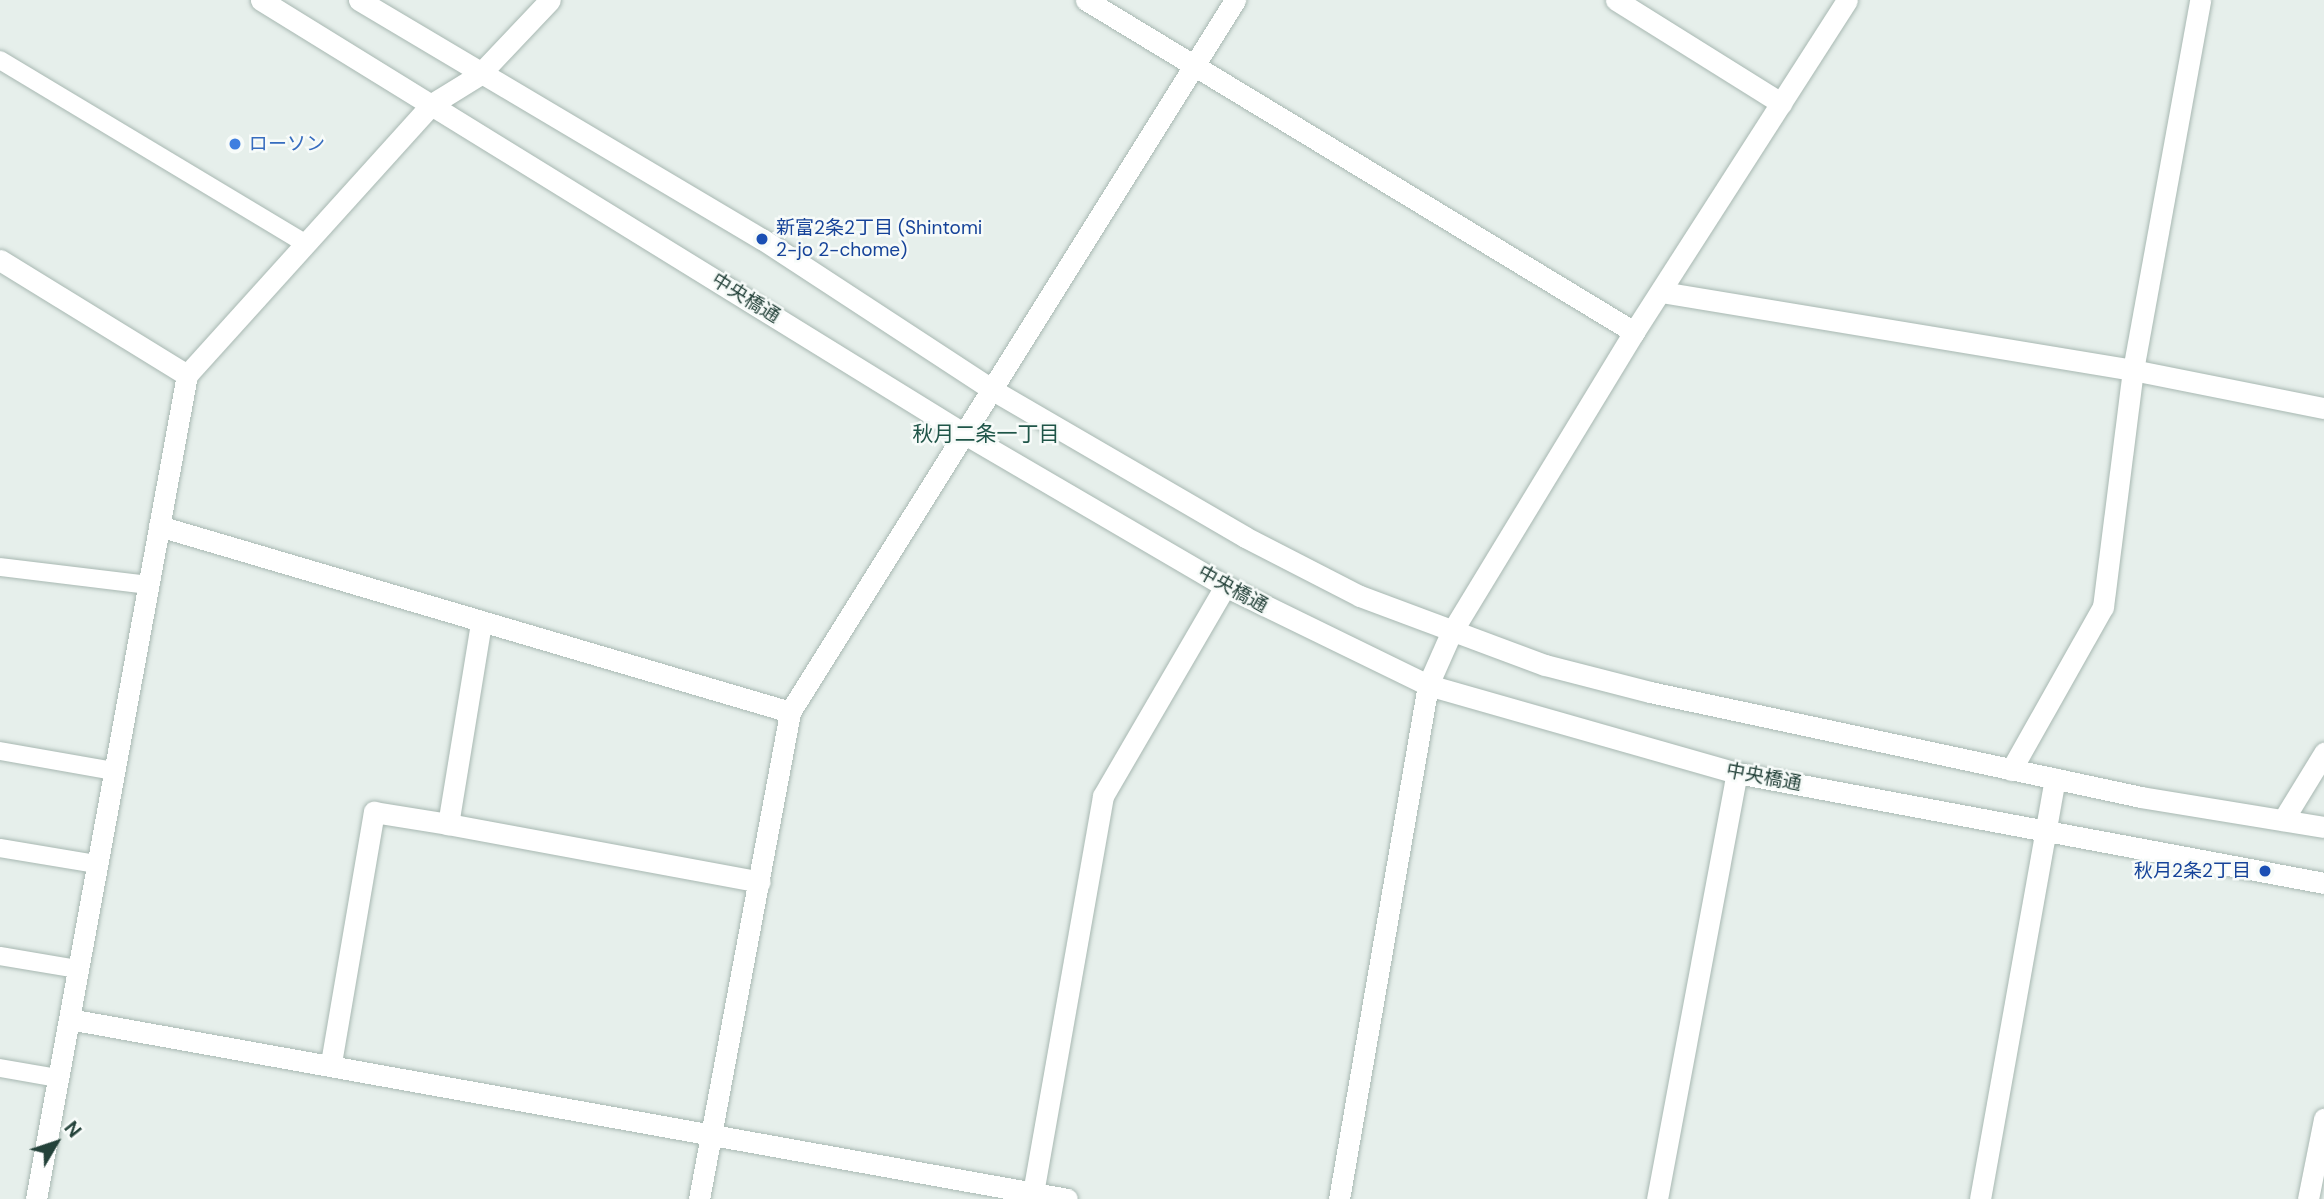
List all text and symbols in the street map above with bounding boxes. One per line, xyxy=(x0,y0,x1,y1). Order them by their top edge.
place label: ローソン xyxy=(249,133,325,155)
marker: ローソン xyxy=(227,136,243,152)
place label: 新富2条2丁目 (Shintomi 2-jo 2-chome) xyxy=(776,217,982,261)
marker: 新富2条2丁目 (Shintomi 2-jo 2-chome) xyxy=(754,231,770,247)
street label: 中央橋通 xyxy=(708,268,784,328)
district label: 秋月二条一丁目 xyxy=(913,421,1059,447)
street label: 中央橋通 xyxy=(1194,561,1272,617)
street label: 中央橋通 xyxy=(1725,759,1803,795)
place label: 秋月2条2丁目 xyxy=(2134,860,2251,882)
marker: 秋月2条2丁目 xyxy=(2257,863,2273,879)
north arrow xyxy=(21,1108,91,1178)
text: N xyxy=(59,1116,87,1143)

